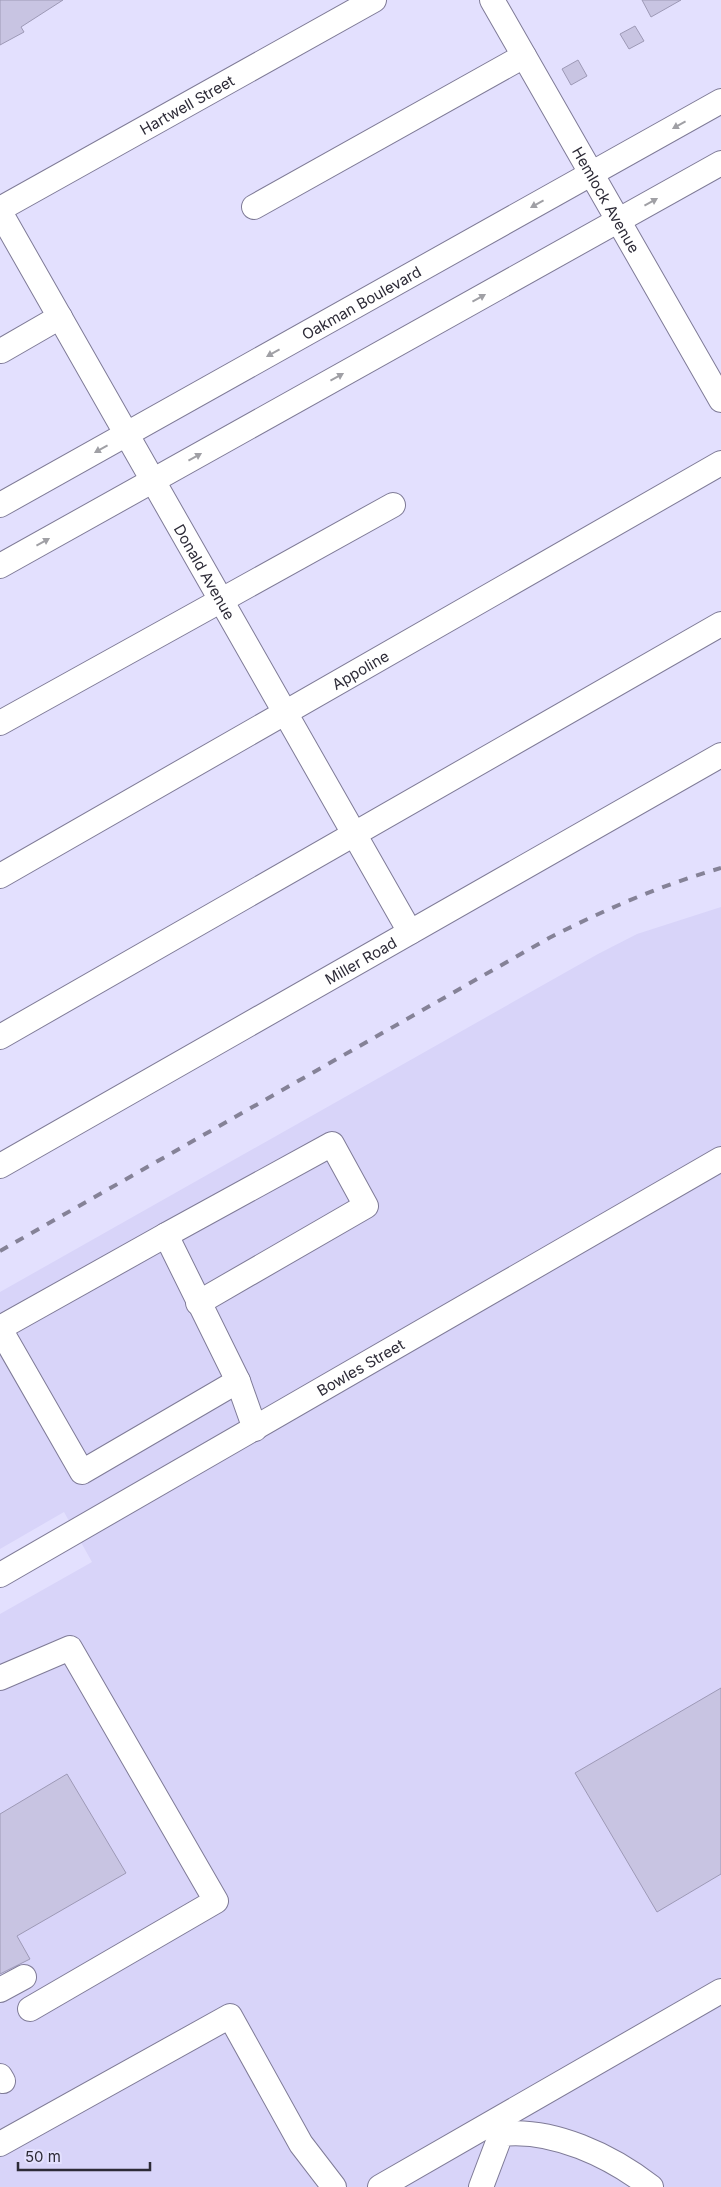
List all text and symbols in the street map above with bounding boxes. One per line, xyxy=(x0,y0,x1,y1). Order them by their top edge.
street label: Hartwell Street xyxy=(136,71,237,139)
one-way arrow xyxy=(672,120,685,129)
street label: Hemlock Avenue xyxy=(568,143,644,256)
one-way arrow xyxy=(645,197,658,206)
one-way arrow xyxy=(529,200,544,208)
street label: Oakman Boulevard xyxy=(298,262,424,344)
one-way arrow xyxy=(472,294,486,302)
one-way arrow xyxy=(267,348,280,357)
one-way arrow xyxy=(330,373,344,382)
one-way arrow xyxy=(94,444,107,453)
one-way arrow xyxy=(189,452,202,461)
street label: Donald Avenue xyxy=(170,521,240,623)
one-way arrow xyxy=(35,538,50,546)
street label: Appoline xyxy=(328,646,392,694)
street label: Miller Road xyxy=(321,933,400,988)
street label: Bowles Street xyxy=(313,1334,407,1400)
scale bar xyxy=(18,2140,150,2172)
text: 50 m xyxy=(25,2147,61,2166)

